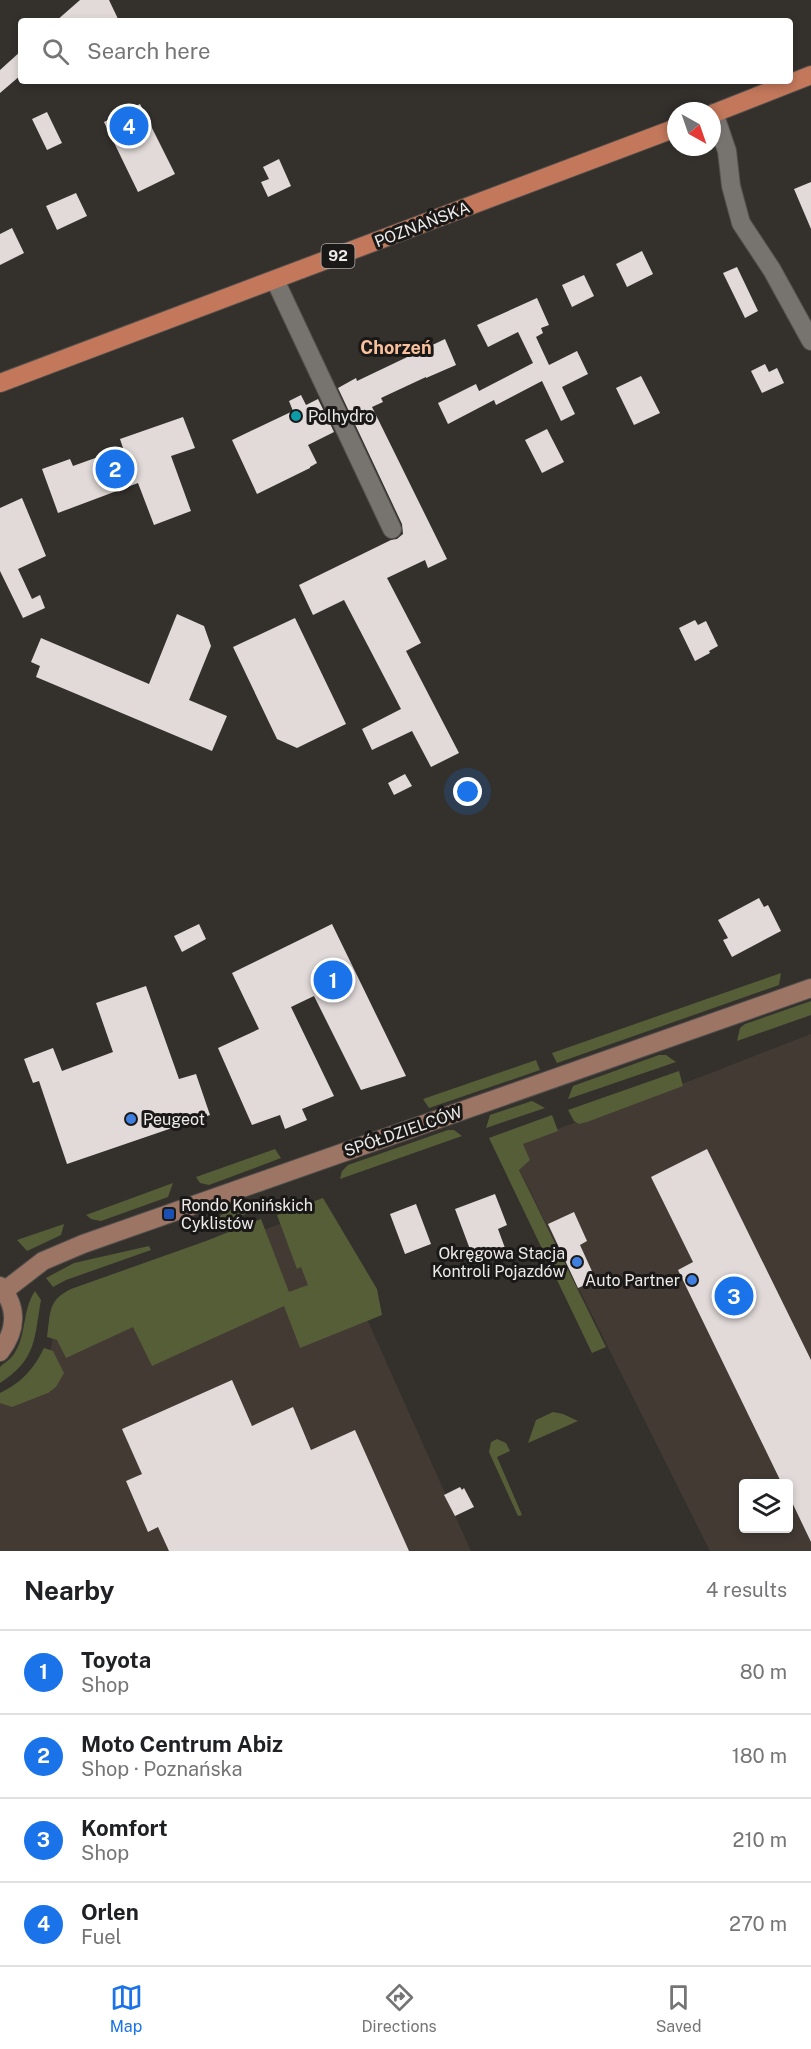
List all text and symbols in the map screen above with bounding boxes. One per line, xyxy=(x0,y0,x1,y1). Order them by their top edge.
search box xyxy=(18,18,793,84)
icon: search xyxy=(39,35,72,68)
text: Search here xyxy=(87,38,211,64)
north arrow xyxy=(667,102,721,156)
pin: 4 xyxy=(110,104,148,148)
street label: POZNAŃSKA xyxy=(372,197,472,251)
road number: 92 xyxy=(322,244,354,268)
district label: Chorzeń xyxy=(360,337,432,358)
place label: Polhydro xyxy=(308,407,374,426)
marker: Polhydro xyxy=(289,409,303,423)
pin: 2 xyxy=(96,446,134,492)
your location xyxy=(453,777,482,806)
pin: 1 xyxy=(314,958,352,1002)
street label: SPÓŁDZIELCÓW xyxy=(341,1101,465,1161)
place label: Peugeot xyxy=(143,1110,205,1129)
marker: Peugeot xyxy=(124,1112,138,1126)
place label: Rondo Konińskich Cyklistów xyxy=(181,1196,313,1233)
marker: Rondo Konińskich Cyklistów xyxy=(162,1207,176,1221)
place label: Okręgowa Stacja Kontroli Pojazdów xyxy=(432,1244,566,1281)
marker: Okręgowa Stacja Kontroli Pojazdów xyxy=(570,1255,584,1269)
place label: Auto Partner xyxy=(585,1271,680,1290)
marker: Auto Partner xyxy=(685,1273,699,1287)
pin: 3 xyxy=(714,1274,754,1318)
map controls xyxy=(739,1479,793,1533)
button: layers xyxy=(739,1479,793,1533)
text: Nearby xyxy=(24,1575,114,1606)
text: 4 results xyxy=(706,1578,787,1602)
text: Toyota xyxy=(81,1647,151,1673)
text: 1 xyxy=(39,1660,48,1684)
text: 80 m xyxy=(740,1660,787,1684)
text: Shop xyxy=(81,1673,129,1697)
text: Moto Centrum Abiz xyxy=(81,1731,283,1757)
text: 2 xyxy=(37,1744,50,1768)
text: 180 m xyxy=(732,1744,787,1768)
text: Shop · Poznańska xyxy=(81,1757,243,1781)
text: Komfort xyxy=(81,1815,168,1841)
text: 3 xyxy=(37,1828,50,1852)
text: 210 m xyxy=(733,1828,787,1852)
text: Shop xyxy=(81,1841,129,1865)
text: Orlen xyxy=(81,1899,139,1925)
text: 4 xyxy=(37,1912,50,1936)
text: 270 m xyxy=(729,1912,787,1936)
text: Fuel xyxy=(81,1925,122,1949)
tab: Map xyxy=(110,1981,143,2036)
tab: Directions xyxy=(362,1981,437,2036)
tab: Saved xyxy=(656,1981,701,2036)

